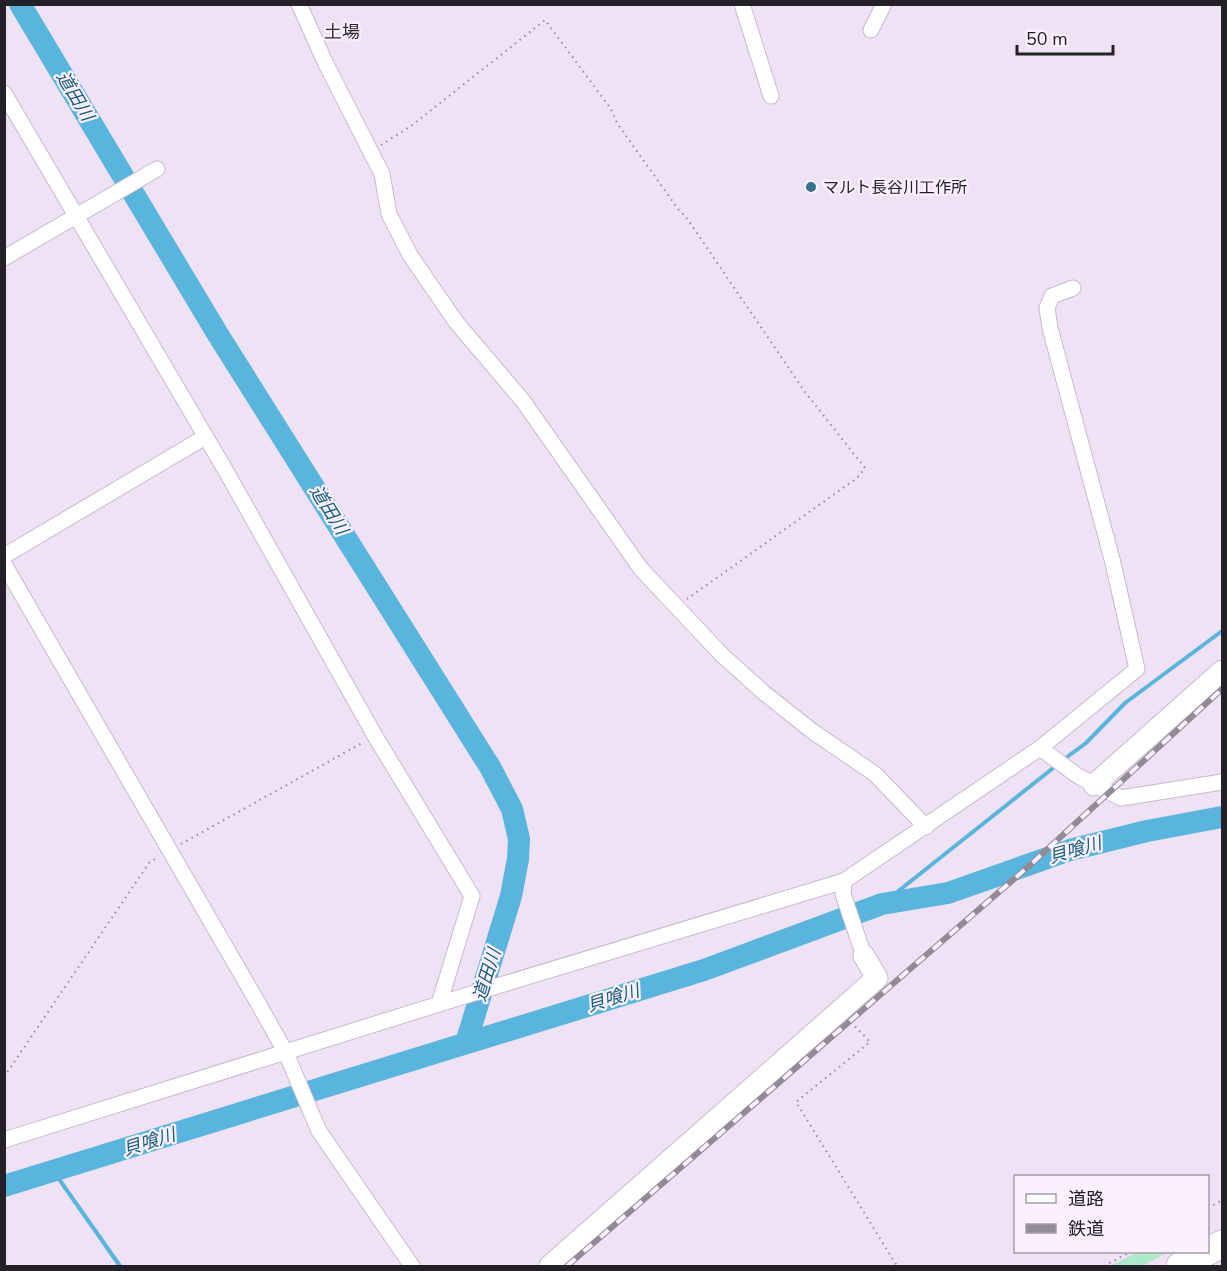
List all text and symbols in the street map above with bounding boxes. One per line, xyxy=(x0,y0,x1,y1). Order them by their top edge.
scale bar xyxy=(1017,18,1113,56)
district label: 土場 xyxy=(324,20,360,44)
text: 50 m xyxy=(1026,27,1068,51)
water label: 道田川 xyxy=(51,67,100,127)
place label: マルト長谷川工作所 xyxy=(823,177,967,199)
marker: マルト長谷川工作所 xyxy=(804,180,818,194)
water label: 道田川 xyxy=(305,481,355,541)
water label: 貝喰川 xyxy=(1046,830,1106,869)
water label: 道田川 xyxy=(468,944,507,1004)
water label: 貝喰川 xyxy=(584,978,644,1017)
water label: 貝喰川 xyxy=(120,1122,180,1161)
legend xyxy=(1014,1175,1209,1253)
text: 道路 xyxy=(1068,1187,1104,1211)
text: 鉄道 xyxy=(1068,1217,1104,1241)

